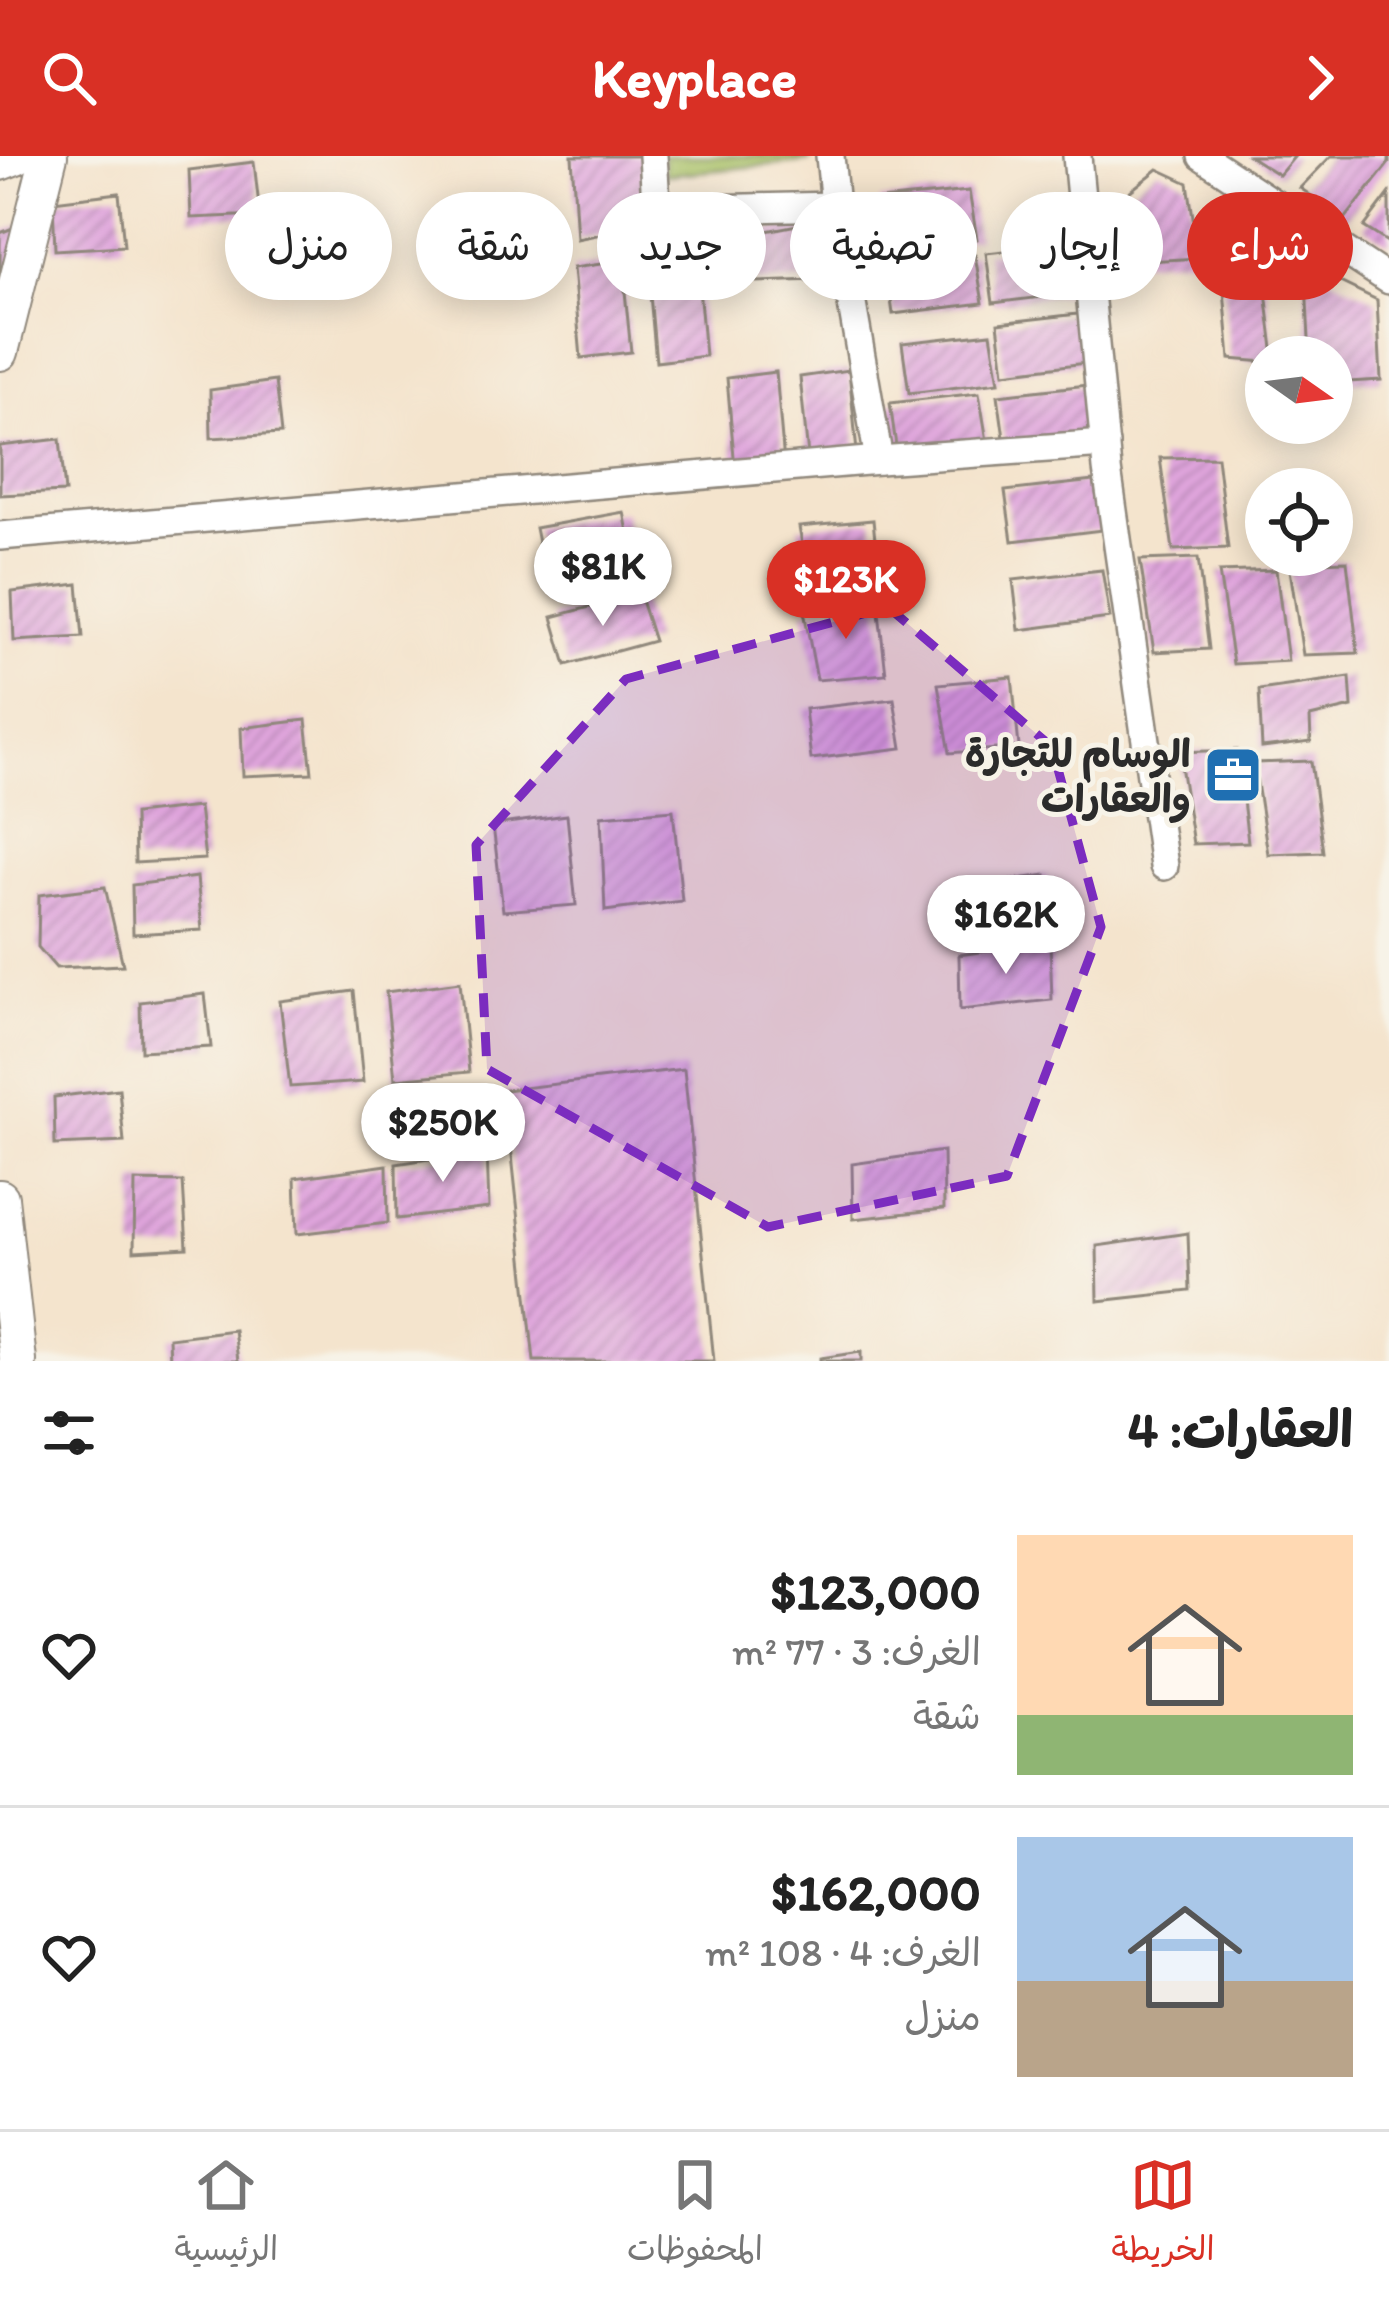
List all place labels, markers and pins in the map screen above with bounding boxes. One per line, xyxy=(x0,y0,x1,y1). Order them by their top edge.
pin: $81K xyxy=(532,527,674,629)
pin: $123K xyxy=(762,540,930,642)
place label: الوسام للتجارة والعقارات xyxy=(965,730,1191,823)
office icon: الوسام للتجارة والعقارات xyxy=(1202,744,1264,806)
pin: $162K xyxy=(922,875,1090,977)
pin: $250K xyxy=(359,1083,527,1185)

